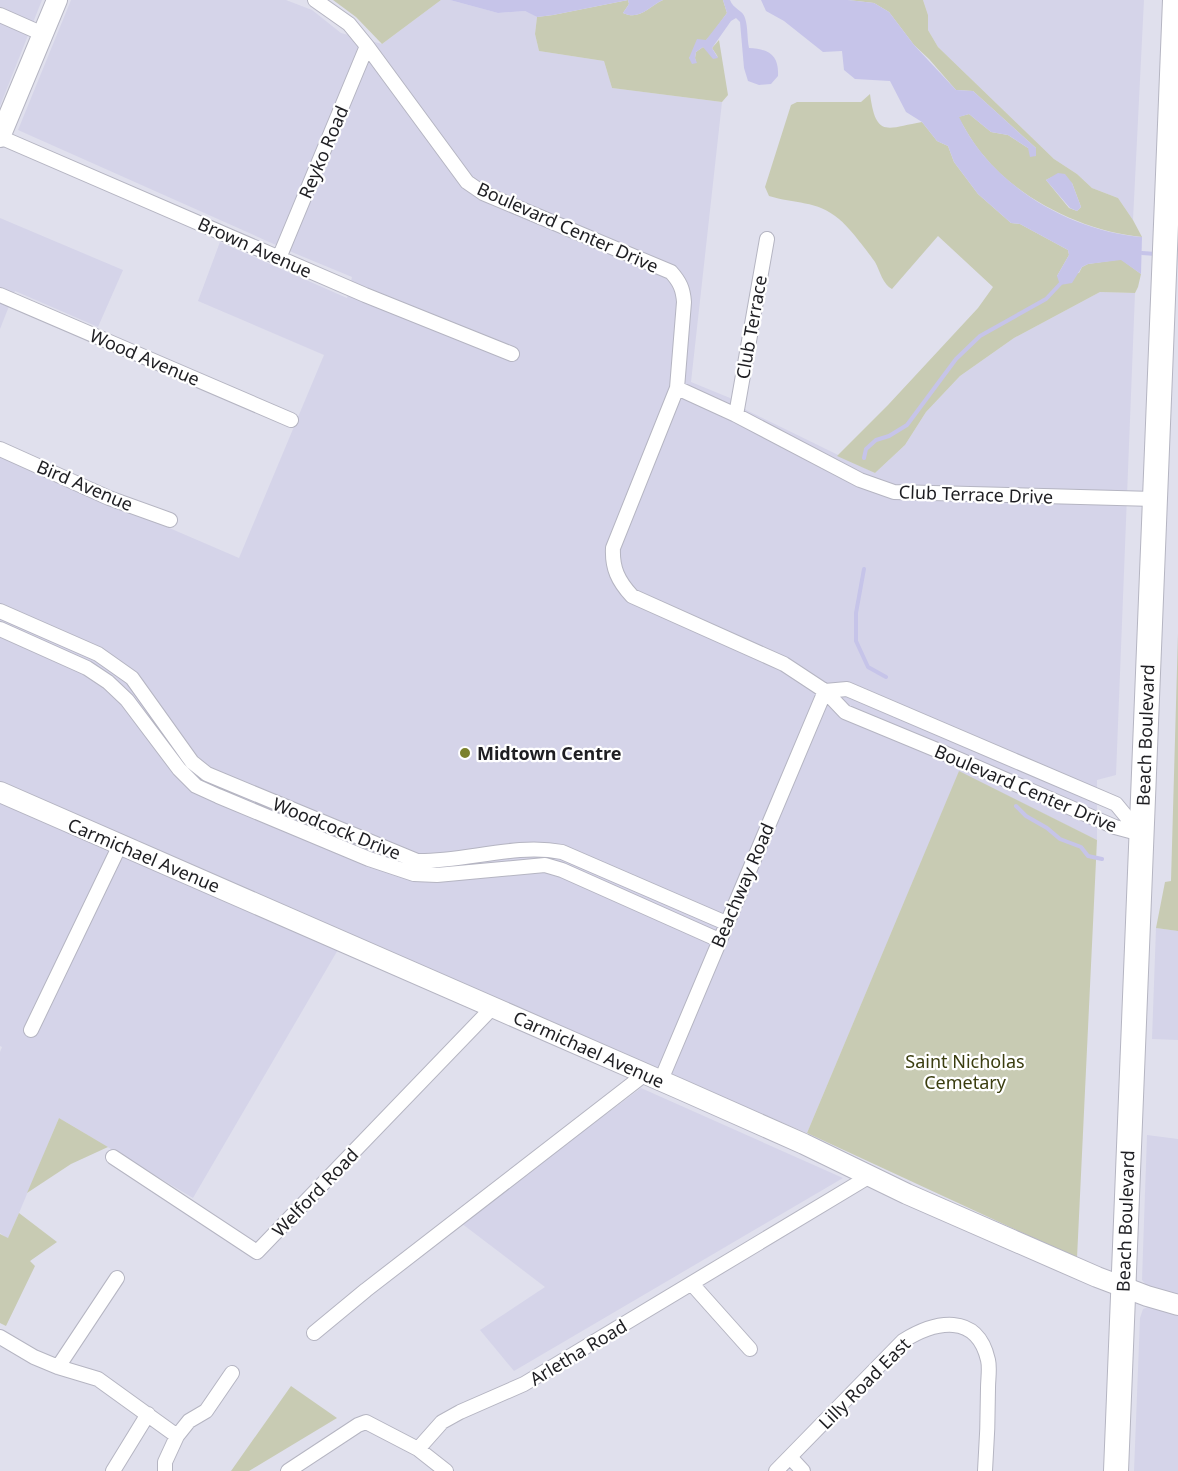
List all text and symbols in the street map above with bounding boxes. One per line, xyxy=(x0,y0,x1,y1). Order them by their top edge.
street label: Reyko Road xyxy=(293,102,353,202)
street label: Boulevard Center Drive xyxy=(474,176,662,278)
street label: Brown Avenue xyxy=(194,211,316,283)
street label: Club Terrace xyxy=(730,273,772,381)
street label: Wood Avenue xyxy=(86,323,204,391)
street label: Bird Avenue xyxy=(33,454,137,516)
street label: Club Terrace Drive xyxy=(898,479,1054,509)
street label: Beach Boulevard xyxy=(1131,664,1159,806)
street label: Boulevard Center Drive xyxy=(931,739,1121,837)
place label: Midtown Centre xyxy=(477,741,621,765)
marker: Midtown Centre xyxy=(458,746,472,760)
street label: Woodcock Drive xyxy=(269,791,405,865)
street label: Carmichael Avenue xyxy=(64,812,224,898)
street label: Beachway Road xyxy=(705,819,779,951)
street label: Carmichael Avenue xyxy=(510,1005,668,1093)
park label: Saint Nicholas Cemetary xyxy=(905,1049,1025,1094)
street label: Welford Road xyxy=(267,1143,363,1241)
street label: Beach Boulevard xyxy=(1111,1150,1139,1292)
street label: Arletha Road xyxy=(525,1314,631,1390)
street label: Lilly Road East xyxy=(813,1332,915,1434)

